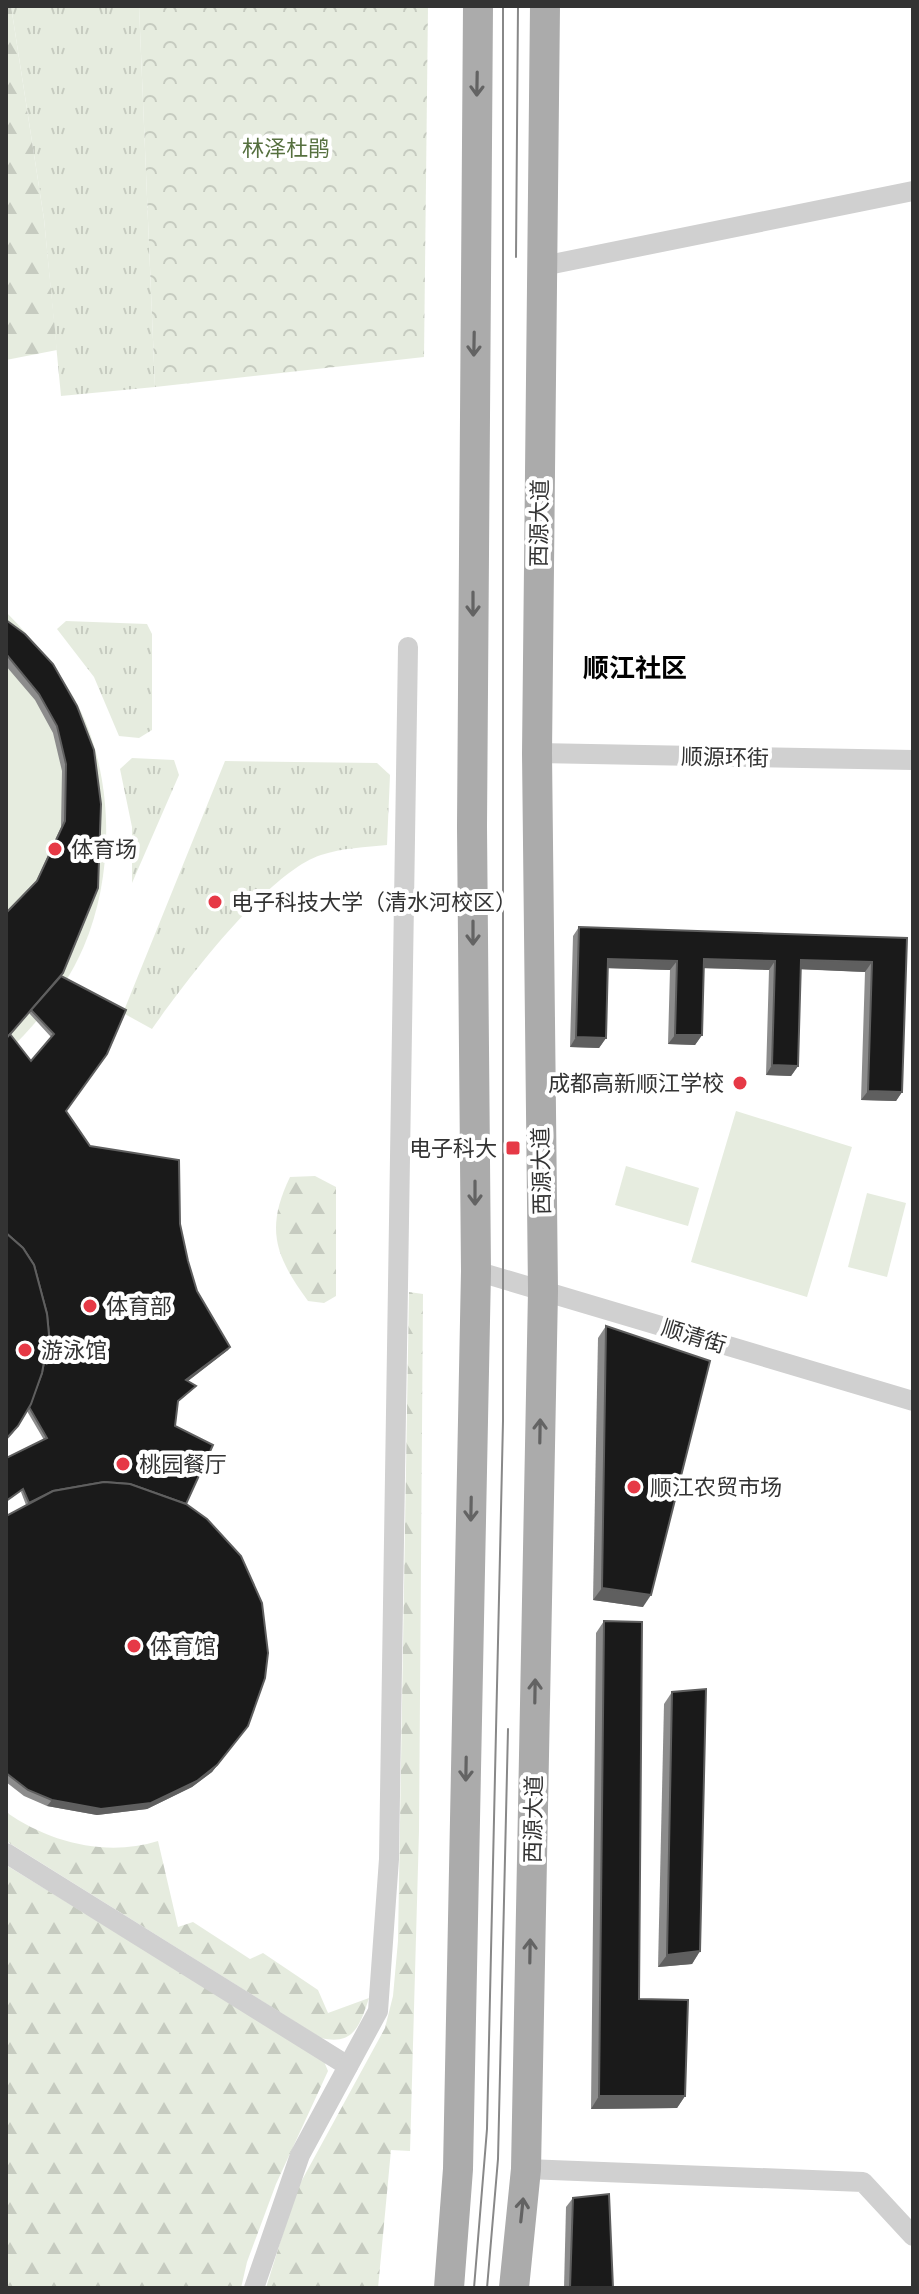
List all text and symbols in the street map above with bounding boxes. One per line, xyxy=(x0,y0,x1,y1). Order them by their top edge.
one-way arrow xyxy=(470,70,485,97)
park label: 林泽杜鹃 xyxy=(242,135,330,162)
one-way arrow xyxy=(466,330,482,357)
street label: 西源大道 xyxy=(525,479,554,567)
one-way arrow xyxy=(465,590,481,617)
district label: 顺江社区 xyxy=(583,652,687,684)
street label: 顺源环街 xyxy=(681,743,769,772)
place label: 体育场 xyxy=(71,836,137,863)
marker: 体育场 xyxy=(46,840,64,858)
place label: 电子科技大学（清水河校区） xyxy=(231,889,517,916)
marker: 电子科技大学（清水河校区） xyxy=(206,893,224,911)
one-way arrow xyxy=(465,919,481,946)
place label: 成都高新顺江学校 xyxy=(548,1070,724,1097)
marker: 成都高新顺江学校 xyxy=(731,1074,749,1092)
street label: 西源大道 xyxy=(527,1127,556,1215)
place label: 电子科大 xyxy=(409,1135,497,1162)
marker: 电子科大 xyxy=(504,1139,522,1157)
one-way arrow xyxy=(468,1179,483,1206)
place label: 体育部 xyxy=(106,1293,172,1320)
marker: 体育部 xyxy=(81,1297,99,1315)
street label: 顺清街 xyxy=(658,1314,729,1359)
place label: 游泳馆 xyxy=(41,1337,107,1364)
marker: 游泳馆 xyxy=(16,1341,34,1359)
one-way arrow xyxy=(532,1418,547,1445)
place label: 桃园餐厅 xyxy=(139,1451,227,1478)
marker: 桃园餐厅 xyxy=(114,1455,132,1473)
place label: 顺江农贸市场 xyxy=(650,1474,782,1501)
marker: 顺江农贸市场 xyxy=(625,1478,643,1496)
one-way arrow xyxy=(463,1495,479,1522)
place label: 体育馆 xyxy=(150,1633,216,1660)
marker: 体育馆 xyxy=(125,1637,143,1655)
one-way arrow xyxy=(527,1678,543,1705)
one-way arrow xyxy=(458,1755,474,1782)
street label: 西源大道 xyxy=(519,1775,548,1863)
one-way arrow xyxy=(522,1938,538,1965)
one-way arrow xyxy=(515,2197,530,2224)

